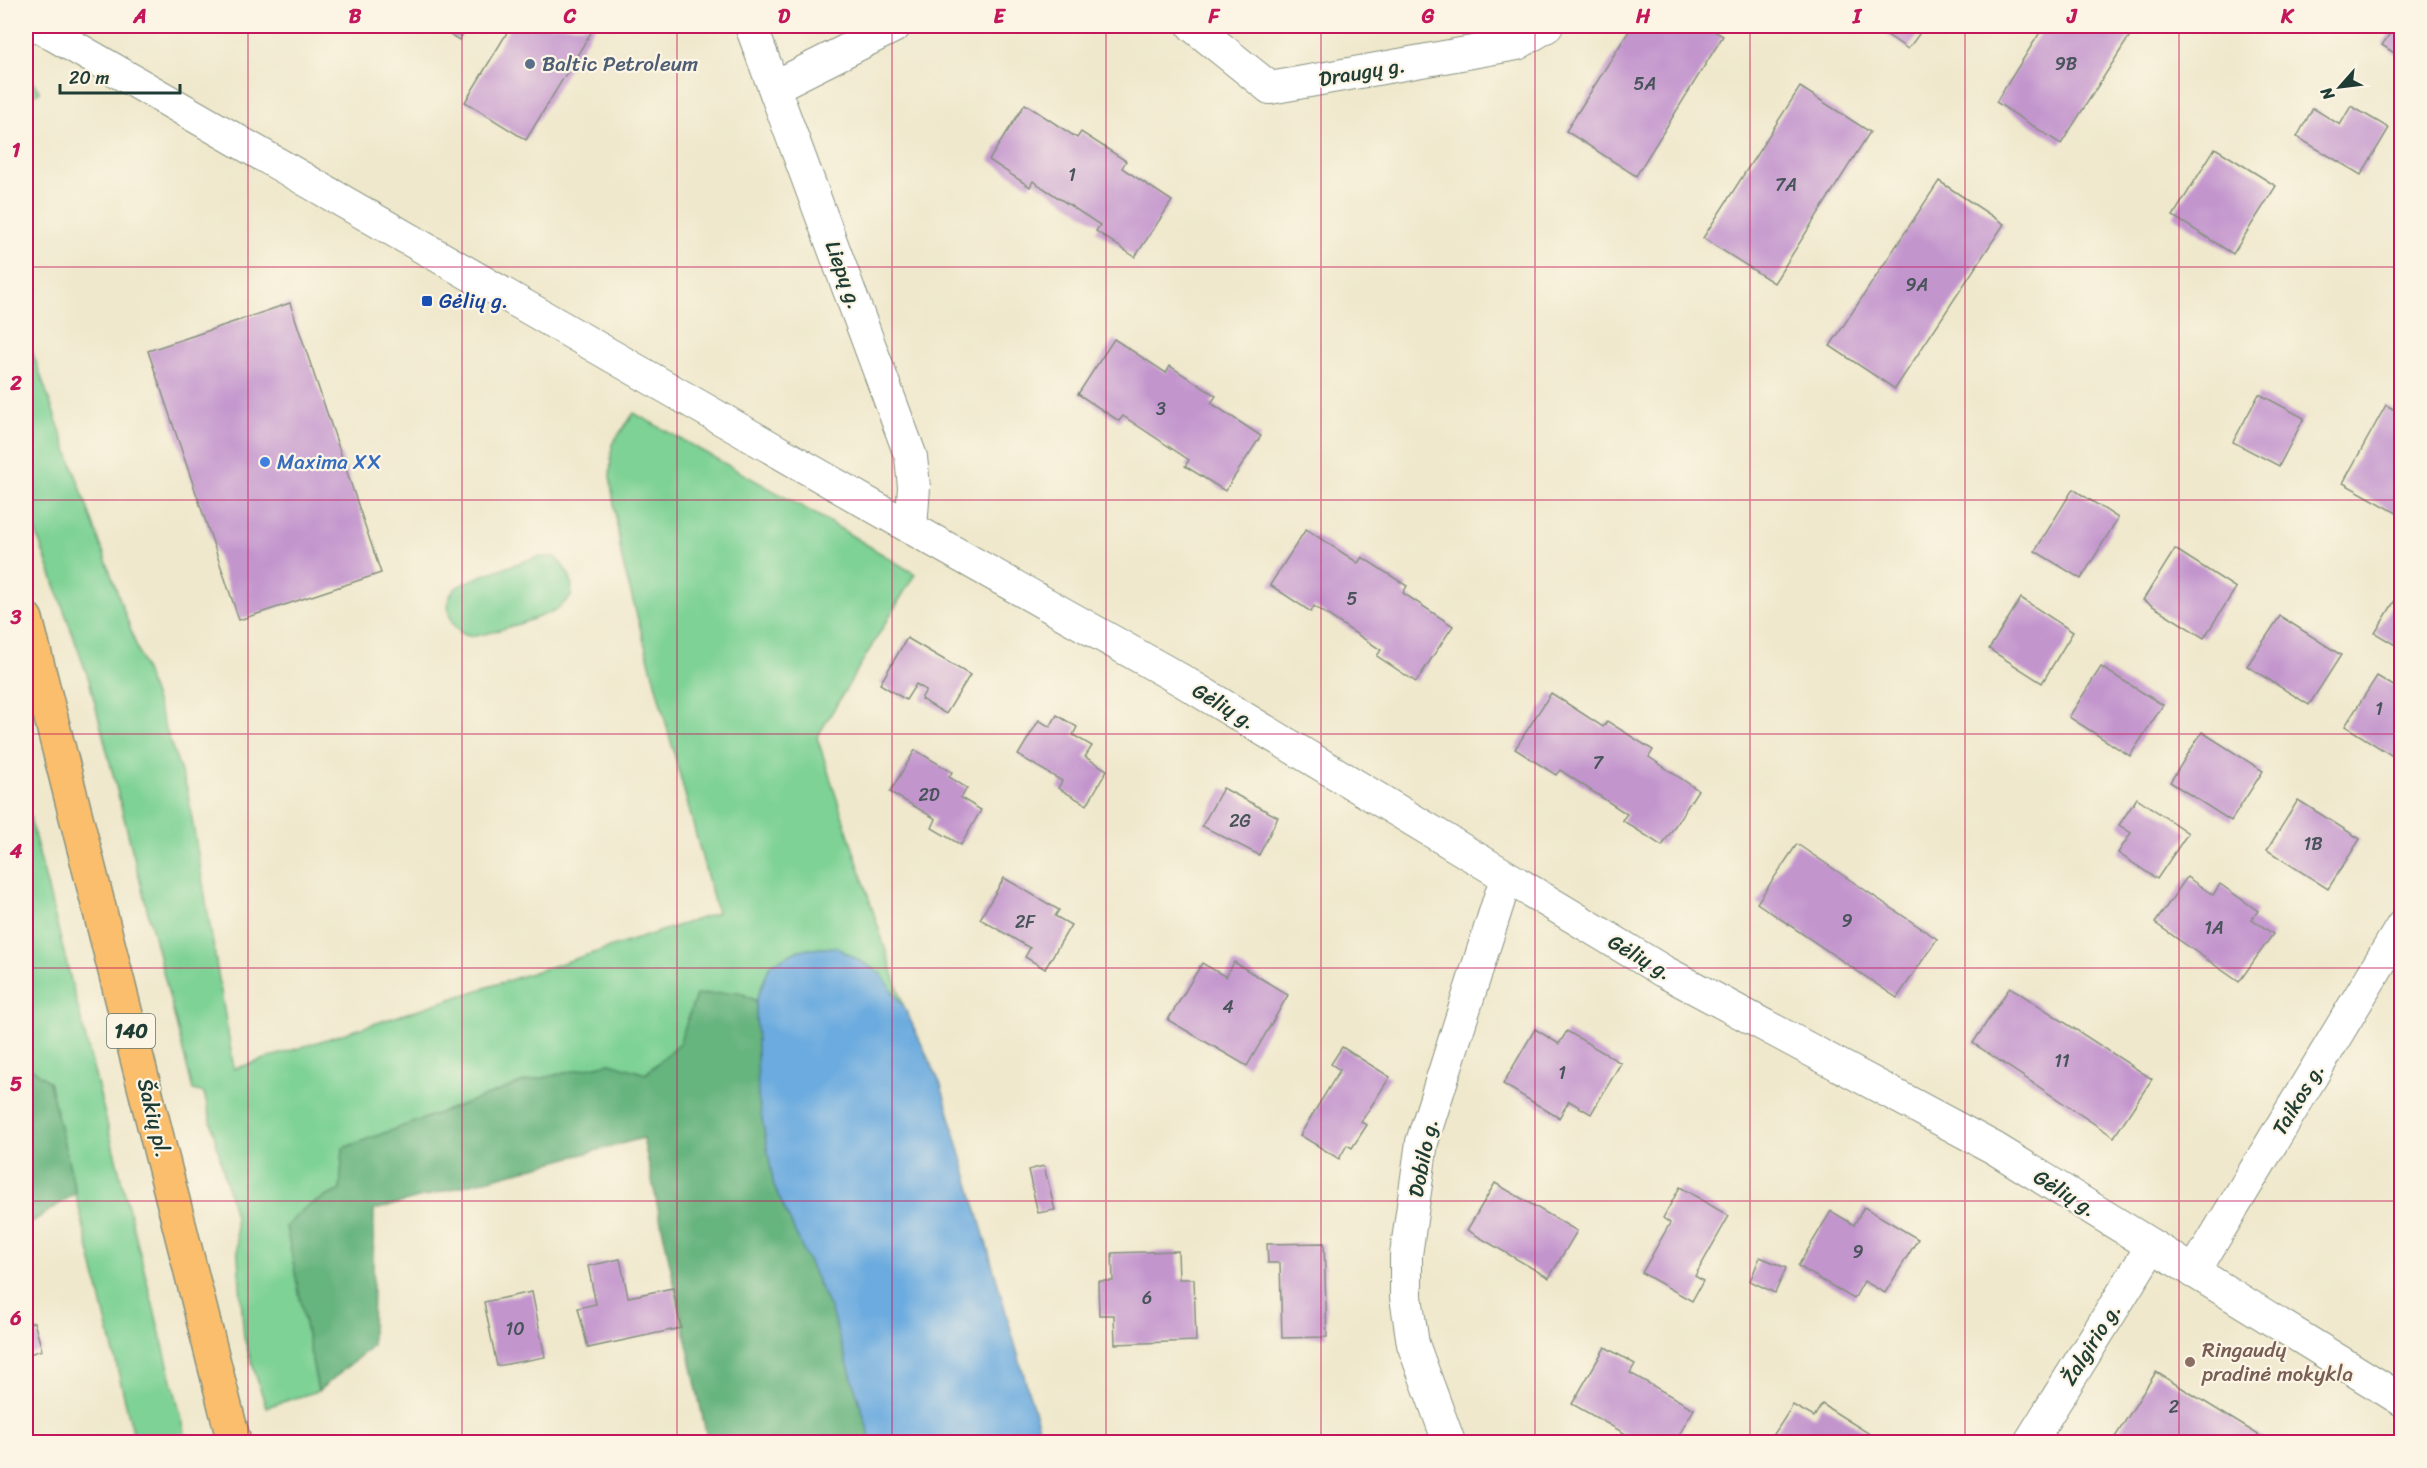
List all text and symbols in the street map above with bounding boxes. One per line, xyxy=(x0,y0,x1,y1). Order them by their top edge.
text: A xyxy=(132,0,147,34)
text: B xyxy=(349,0,362,34)
text: C xyxy=(563,0,577,34)
text: D xyxy=(778,0,791,34)
text: E xyxy=(993,0,1006,34)
text: F xyxy=(1208,0,1221,34)
text: G xyxy=(1421,0,1435,34)
text: H xyxy=(1635,0,1651,34)
text: I xyxy=(1852,0,1863,34)
text: J xyxy=(2066,0,2078,34)
text: K xyxy=(2280,0,2295,34)
place label: Baltic Petroleum xyxy=(542,45,698,83)
street label: Draugų g. xyxy=(1316,46,1408,98)
house number: 9B xyxy=(2055,48,2077,80)
scale bar xyxy=(60,57,180,95)
marker: Baltic Petroleum xyxy=(523,57,537,71)
north arrow xyxy=(2310,57,2370,117)
text: 20 m xyxy=(69,62,109,94)
house number: 5A xyxy=(1634,68,1656,100)
text: N xyxy=(2311,81,2343,106)
text: 1 xyxy=(12,133,21,168)
house number: 1 xyxy=(1068,159,1076,191)
house number: 7A xyxy=(1775,169,1797,201)
street label: Liepų g. xyxy=(814,235,874,315)
house number: 9A xyxy=(1906,269,1928,301)
place label: Gėlių g. xyxy=(439,282,508,320)
marker: Gėlių g. xyxy=(420,294,434,308)
text: 2 xyxy=(9,366,22,401)
house number: 3 xyxy=(1156,393,1166,425)
place label: Maxima XX xyxy=(277,443,381,481)
marker: Maxima XX xyxy=(258,455,272,469)
house number: 5 xyxy=(1347,583,1358,615)
text: 3 xyxy=(10,600,22,635)
street label: Gėlių g. xyxy=(1185,672,1263,740)
house number: 1 xyxy=(2375,693,2383,725)
house number: 7 xyxy=(1593,747,1605,779)
house number: 2D xyxy=(918,779,940,811)
house number: 2G xyxy=(1229,805,1252,837)
house number: 1B xyxy=(2303,828,2323,860)
text: 4 xyxy=(9,834,23,869)
house number: 9 xyxy=(1841,905,1853,937)
house number: 2F xyxy=(1015,906,1036,938)
house number: 1A xyxy=(2204,912,2224,944)
street label: Gėlių g. xyxy=(1600,923,1680,991)
house number: 4 xyxy=(1222,991,1234,1023)
road number: 140 xyxy=(107,1014,155,1048)
house number: 11 xyxy=(2054,1045,2070,1077)
street label: Taikos g. xyxy=(2261,1055,2335,1143)
house number: 1 xyxy=(1558,1057,1566,1089)
text: 5 xyxy=(10,1067,22,1102)
street label: Šakių pl. xyxy=(126,1074,182,1162)
street label: Dobilo g. xyxy=(1397,1115,1449,1201)
street label: Gėlių g. xyxy=(2026,1159,2104,1227)
house number: 9 xyxy=(1852,1236,1864,1268)
house number: 6 xyxy=(1142,1282,1152,1314)
street label: Žalgirio g. xyxy=(2051,1295,2131,1393)
text: 6 xyxy=(9,1301,22,1336)
house number: 10 xyxy=(505,1313,525,1345)
place label: Ringaudų pradinė mokykla xyxy=(2201,1331,2353,1393)
marker: Ringaudų pradinė mokykla xyxy=(2183,1355,2197,1369)
house number: 2 xyxy=(2169,1391,2179,1423)

